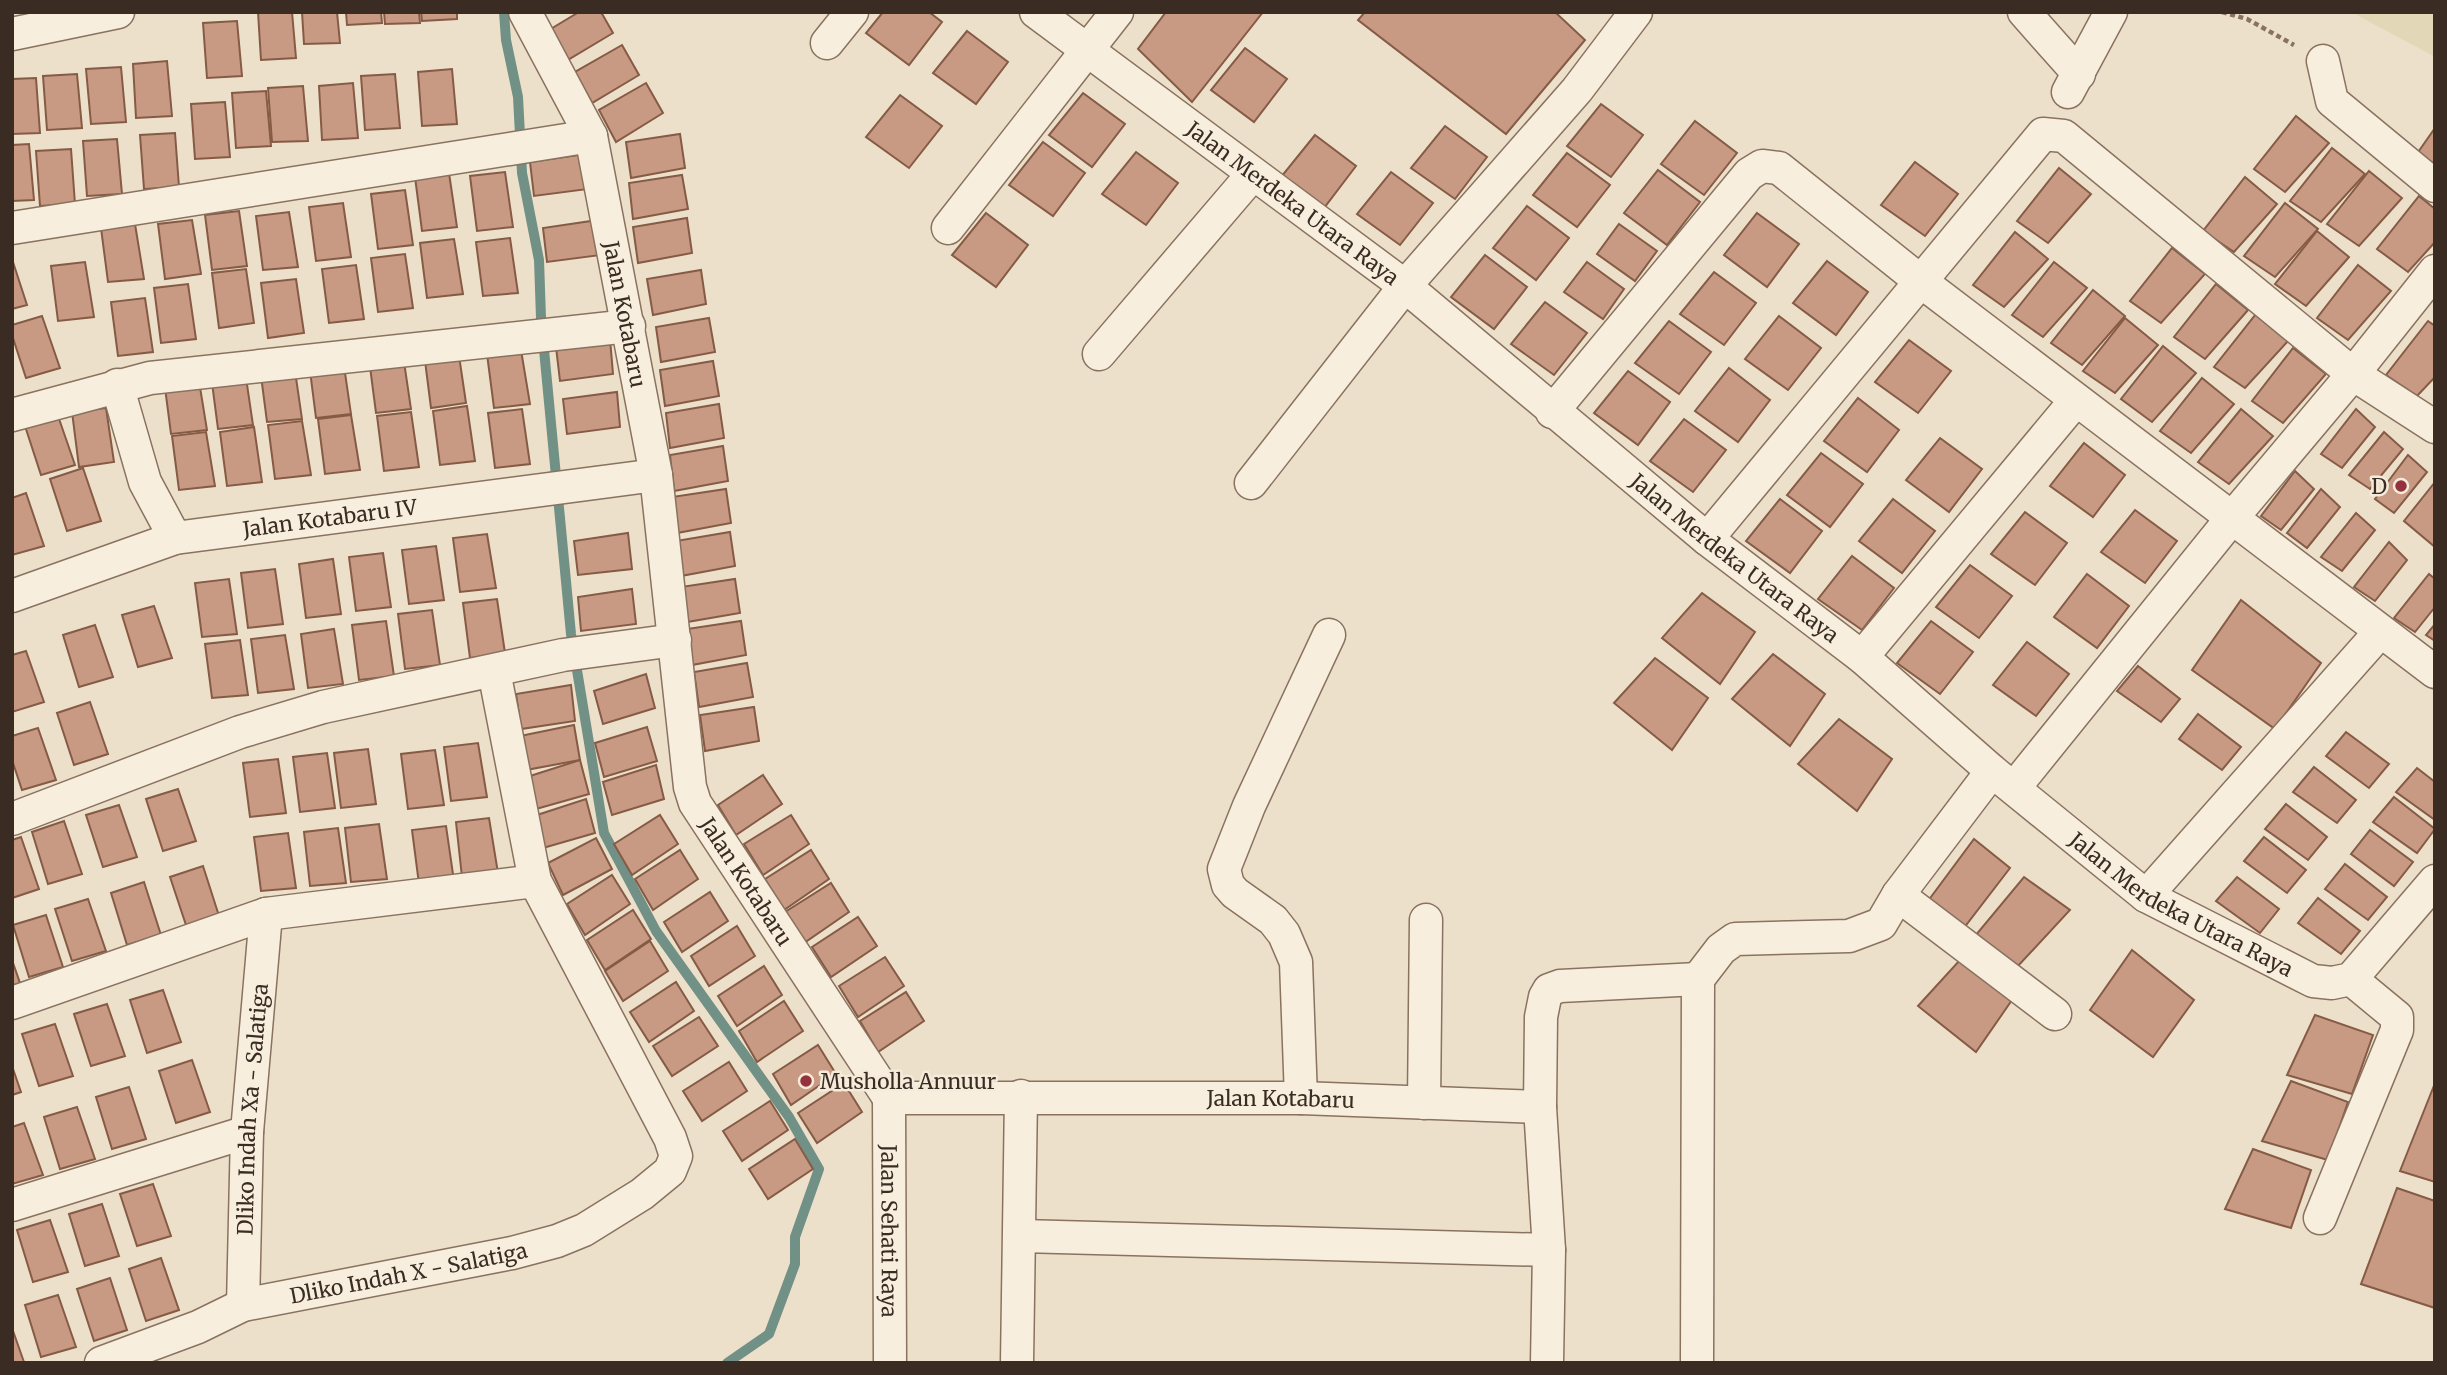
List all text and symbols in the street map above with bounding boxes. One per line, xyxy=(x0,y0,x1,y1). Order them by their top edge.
street label: Jalan Merdeka Utara Raya xyxy=(1180,114,1405,291)
street label: Jalan Kotabaru xyxy=(598,238,652,390)
street label: Jalan Merdeka Utara Raya xyxy=(1624,467,1845,648)
place label: D xyxy=(2371,473,2387,500)
marker: D xyxy=(2393,478,2409,494)
street label: Jalan Kotabaru IV xyxy=(240,493,419,543)
street label: Jalan Kotabaru xyxy=(694,811,799,951)
street label: Jalan Merdeka Utara Raya xyxy=(2063,825,2298,982)
street label: Dliko Indah Xa - Salatiga xyxy=(231,982,273,1236)
place label: Musholla Annuur xyxy=(820,1068,996,1095)
marker: Musholla Annuur xyxy=(798,1073,814,1089)
street label: Jalan Kotabaru xyxy=(1205,1084,1355,1114)
street label: Jalan Sehati Raya xyxy=(876,1143,903,1318)
street label: Dliko Indah X - Salatiga xyxy=(287,1236,530,1309)

